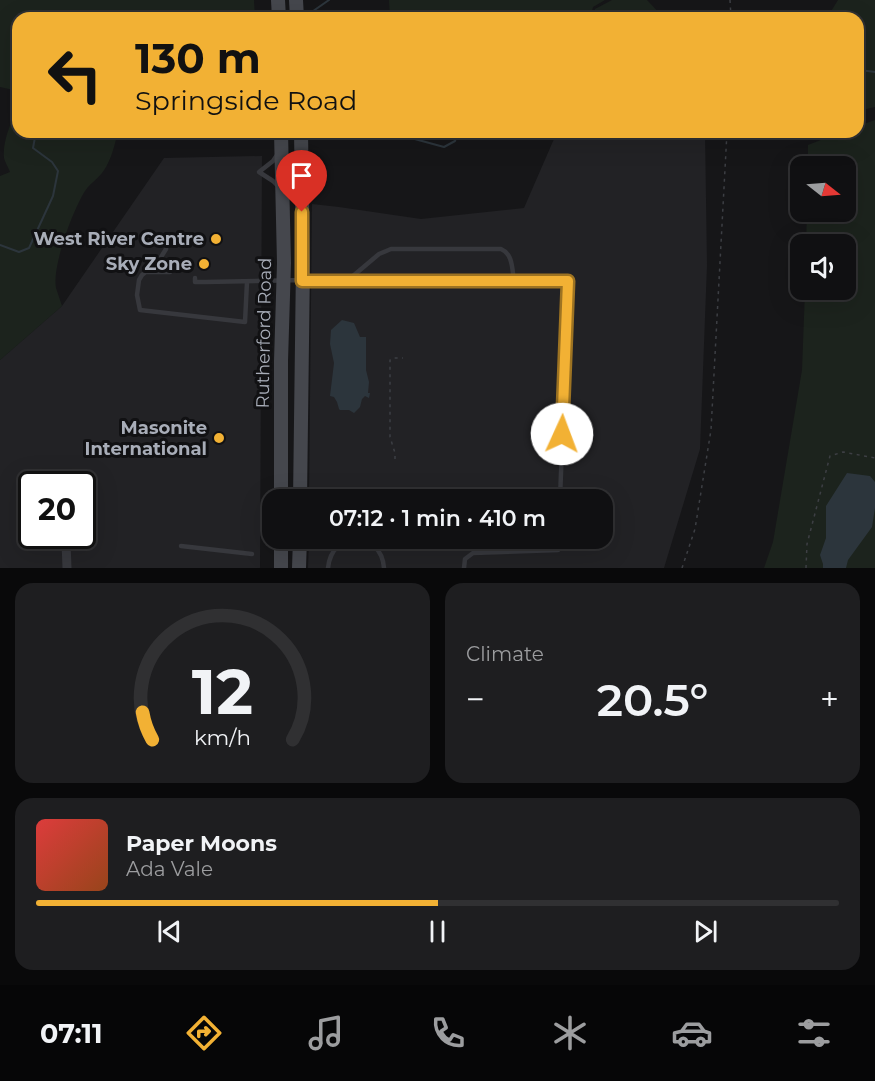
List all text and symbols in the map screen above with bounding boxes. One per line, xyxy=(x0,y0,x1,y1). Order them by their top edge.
text: 130 m xyxy=(135,32,261,84)
icon: left xyxy=(36,36,114,114)
text: Springside Road xyxy=(135,84,357,117)
pin xyxy=(276,150,327,212)
north arrow xyxy=(790,156,856,222)
map controls xyxy=(790,156,856,300)
icon: arrive xyxy=(285,159,318,192)
place label: West River Centre xyxy=(34,228,204,250)
marker: West River Centre xyxy=(209,232,223,246)
button: sound xyxy=(790,234,856,300)
place label: Sky Zone xyxy=(106,253,192,275)
marker: Sky Zone xyxy=(197,257,211,271)
street label: Rutherford Road xyxy=(252,257,276,409)
position arrow xyxy=(530,402,594,466)
place label: Masonite International xyxy=(85,417,207,460)
marker: Masonite International xyxy=(212,431,226,445)
speed limit sign: 20 xyxy=(18,471,96,549)
text: 07:12 · 1 min · 410 m xyxy=(329,505,546,532)
text: Climate xyxy=(466,642,544,666)
text: 12 xyxy=(192,654,253,730)
text: 20.5° xyxy=(597,672,708,727)
text: − xyxy=(466,679,485,719)
text: + xyxy=(820,679,839,719)
text: km/h xyxy=(194,724,251,750)
text: Paper Moons xyxy=(126,830,277,857)
text: Ada Vale xyxy=(126,857,213,881)
icon: previous xyxy=(153,915,186,948)
icon: pause xyxy=(421,915,454,948)
icon: next xyxy=(689,915,722,948)
icon: directions xyxy=(183,1012,225,1054)
icon: music xyxy=(305,1012,347,1054)
icon: phone xyxy=(427,1012,469,1054)
icon: climate xyxy=(549,1012,591,1054)
icon: car xyxy=(671,1012,713,1054)
icon: filters xyxy=(793,1012,835,1054)
text: 07:11 xyxy=(40,1017,103,1050)

